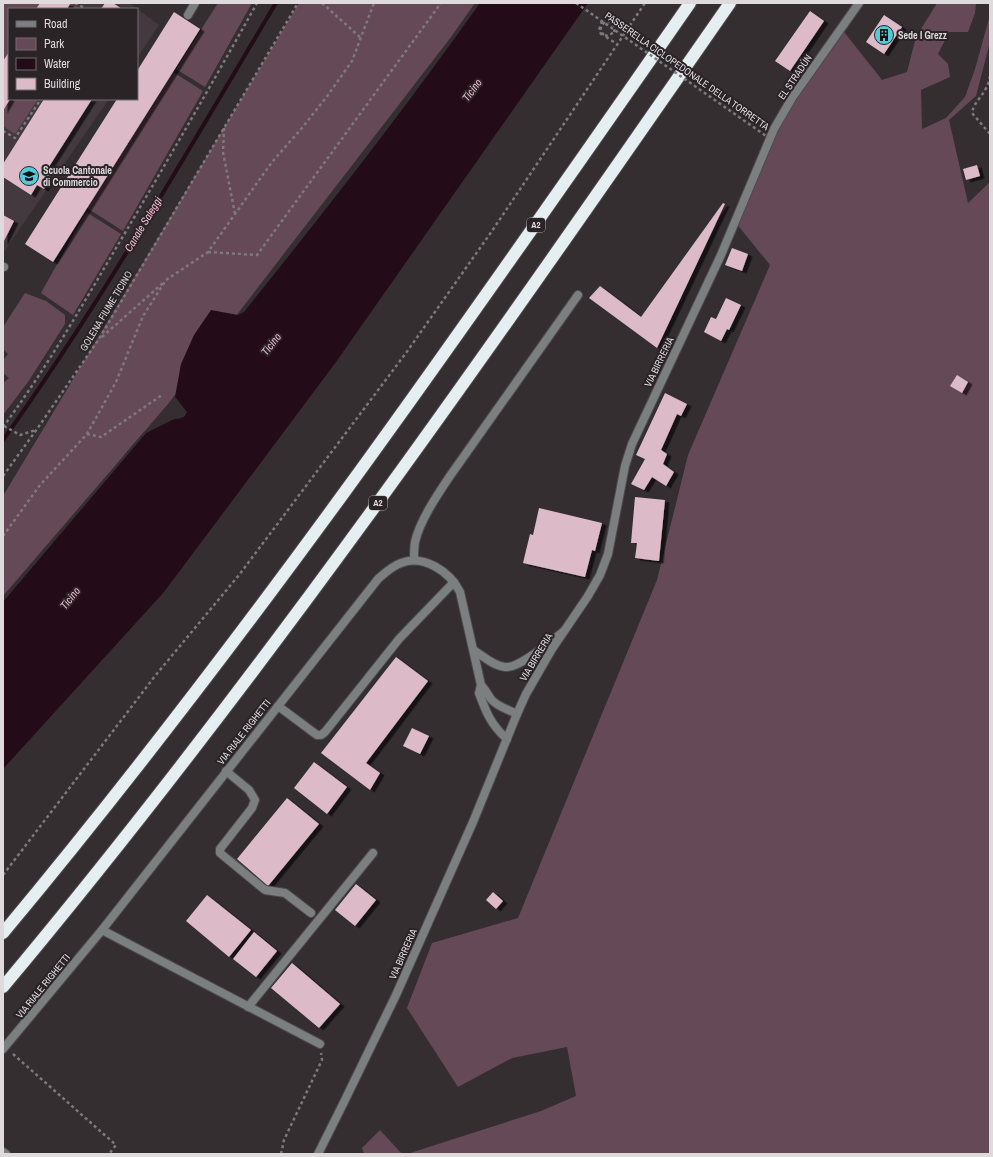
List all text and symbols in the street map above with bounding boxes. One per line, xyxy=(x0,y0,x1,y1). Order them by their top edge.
legend xyxy=(8,8,138,100)
street label: PASSERELLA CICLOPEDONALE DELLA TORRETTA xyxy=(602,9,772,133)
text: Road xyxy=(44,16,68,32)
building icon: Sede I Grezz xyxy=(873,24,895,46)
place label: Sede I Grezz xyxy=(898,29,947,42)
text: Park xyxy=(44,36,64,52)
street label: EL STRADÚN xyxy=(775,52,815,102)
text: Water xyxy=(44,56,71,72)
text: Building xyxy=(44,76,81,92)
water label: Ticino xyxy=(459,76,485,104)
place label: Scuola Cantonale di Commercio xyxy=(43,164,112,189)
school or university icon: Scuola Cantonale di Commercio xyxy=(18,165,40,187)
water label: Canale Saleggi xyxy=(121,194,165,254)
road number: A2 xyxy=(527,218,545,232)
street label: GOLENA FIUME TICINO xyxy=(77,268,135,354)
water label: Ticino xyxy=(258,330,284,358)
street label: VIA BIRRERIA xyxy=(641,335,677,389)
road number: A2 xyxy=(369,496,387,510)
water label: Ticino xyxy=(57,584,83,612)
street label: VIA BIRRERIA xyxy=(517,630,556,683)
street label: VIA RIALE RIGHETTI xyxy=(214,697,274,767)
street label: VIA BIRRERIA xyxy=(386,926,420,981)
street label: VIA RIALE RIGHETTI xyxy=(13,951,73,1021)

